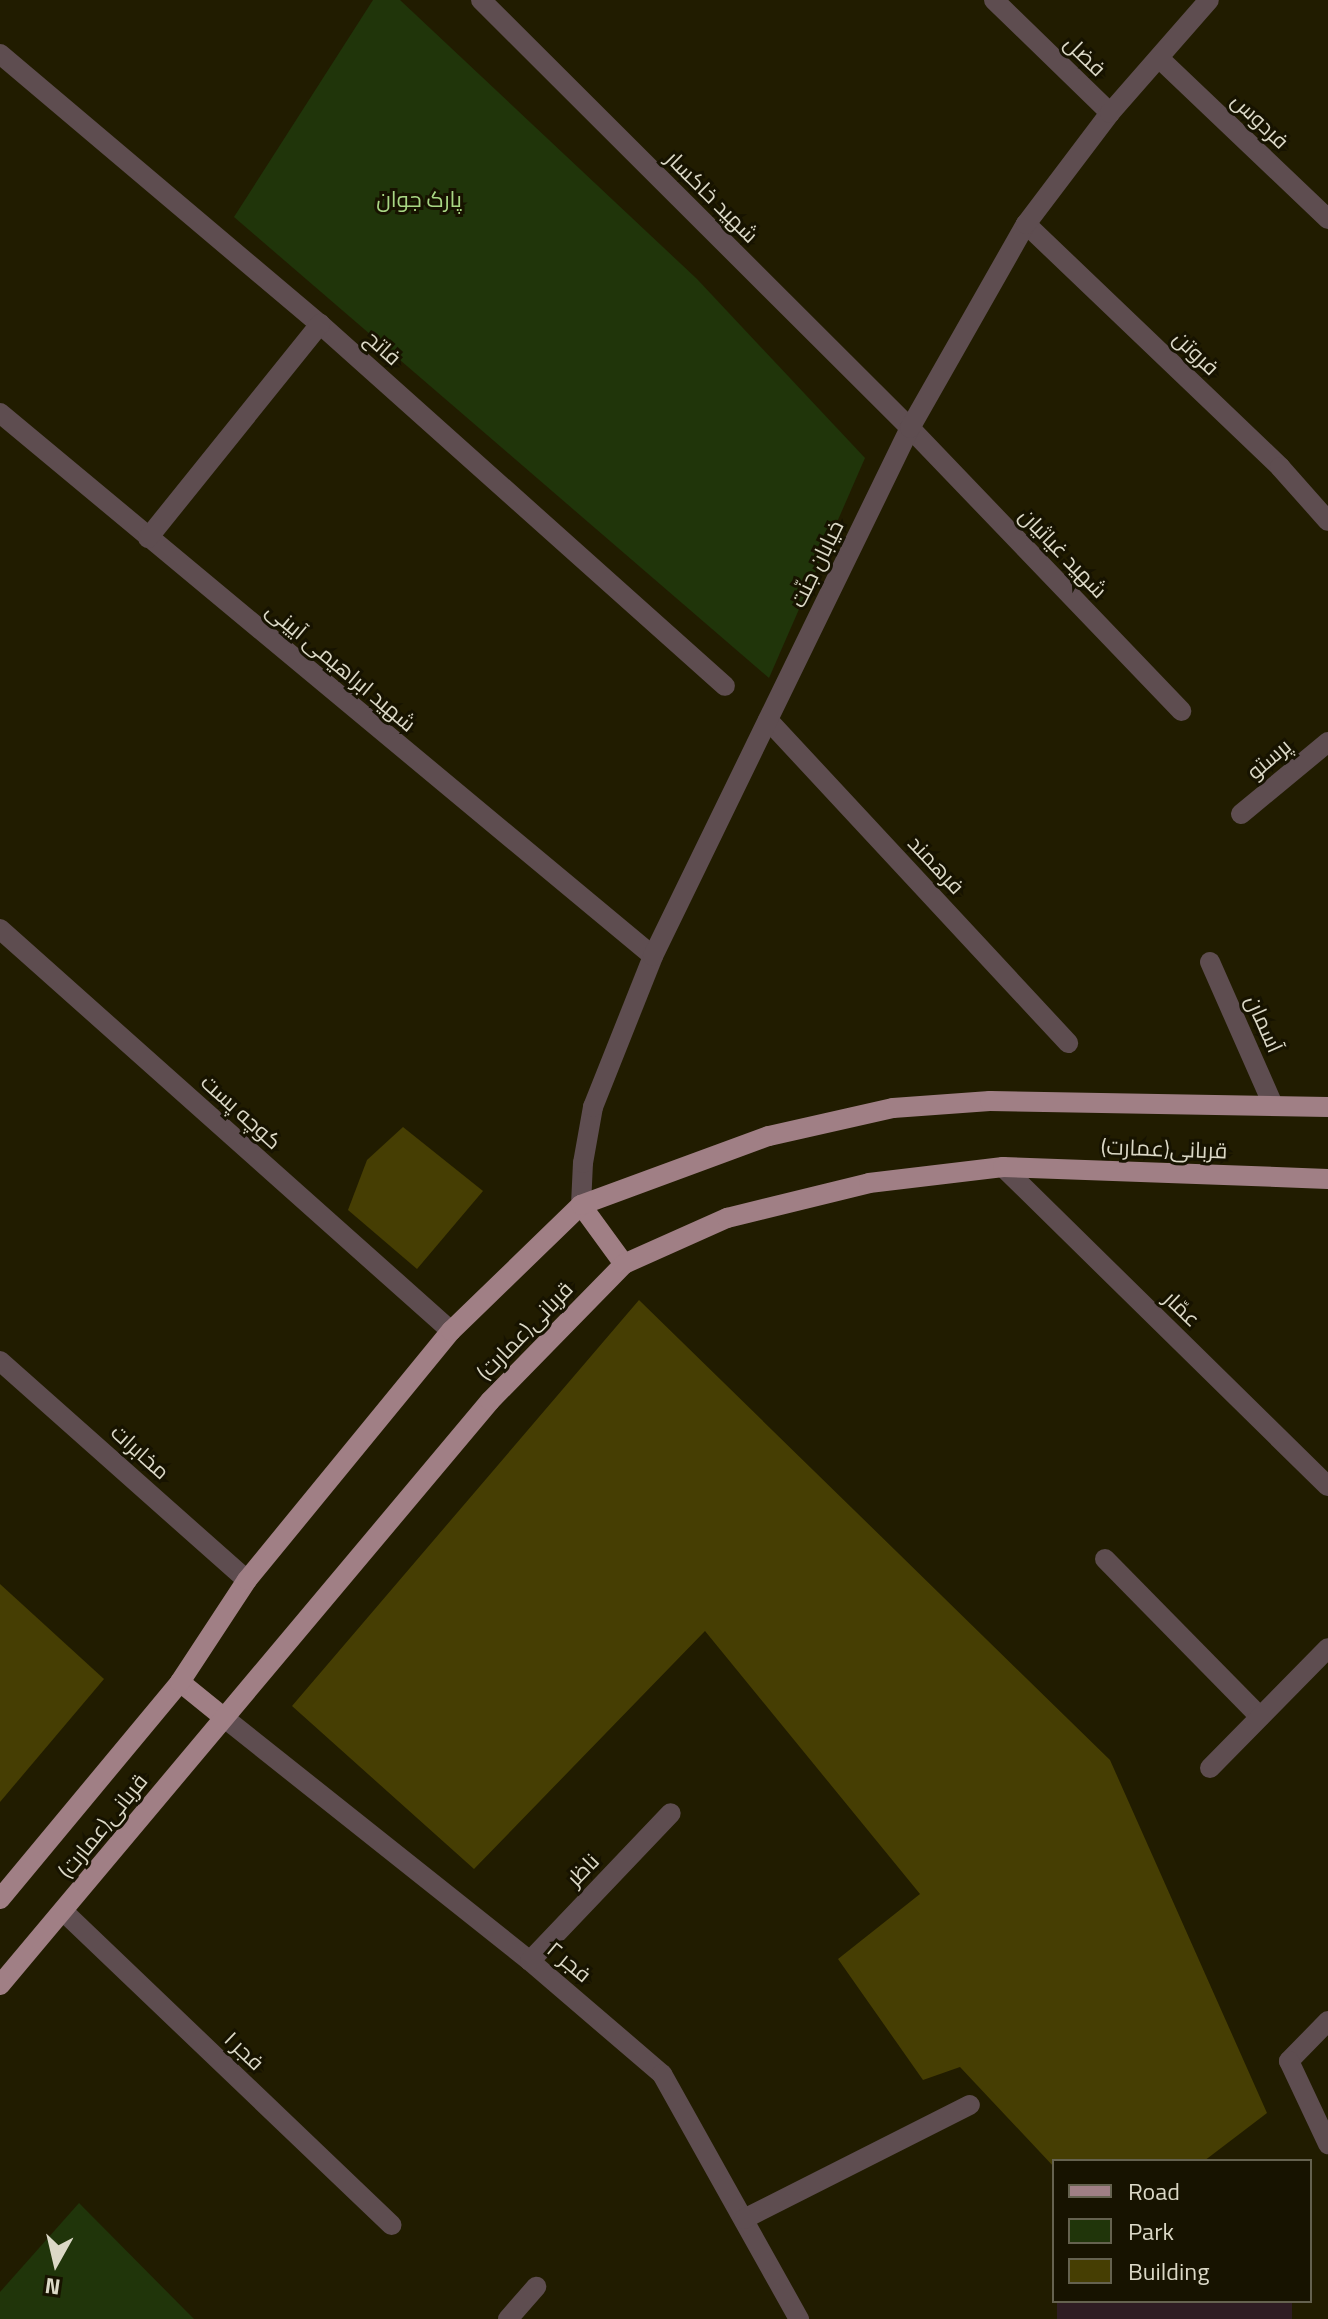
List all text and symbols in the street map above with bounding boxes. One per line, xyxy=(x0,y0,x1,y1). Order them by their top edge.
street label: فضل xyxy=(1059,30,1111,82)
street label: فردوس xyxy=(1226,87,1294,155)
street label: شهید خاکسار xyxy=(660,145,764,249)
park label: پارک جوان xyxy=(376,187,462,213)
street label: فاتح xyxy=(359,325,407,371)
street label: فروتن xyxy=(1168,325,1224,381)
street label: شهید غیاثیان xyxy=(1013,502,1113,604)
street label: خیابان جنّت xyxy=(785,516,849,612)
street label: شهید ابراهیمی آیینی xyxy=(261,597,421,737)
street label: پرستو xyxy=(1241,733,1297,785)
street label: فرهمند xyxy=(902,830,970,900)
street label: آسمان xyxy=(1240,991,1288,1057)
street label: کوچه پست xyxy=(195,1069,287,1155)
street label: (عمارت)قربانی xyxy=(1100,1134,1228,1164)
street label: (عمارت)قربانی xyxy=(471,1276,579,1386)
street label: عمّار xyxy=(1158,1286,1206,1332)
street label: مخابرات xyxy=(105,1419,175,1485)
street label: (عمارت)قربانی xyxy=(53,1768,153,1884)
street label: ناظر xyxy=(561,1848,605,1892)
street label: فجر ۲ xyxy=(541,1936,597,1988)
street label: فجر ۱ xyxy=(219,2026,269,2076)
legend xyxy=(1052,2159,1312,2303)
text: Road xyxy=(1128,2173,1180,2209)
text: Park xyxy=(1128,2213,1174,2249)
north arrow xyxy=(16,2223,96,2303)
text: Building xyxy=(1128,2253,1210,2289)
text: N xyxy=(43,2269,63,2305)

